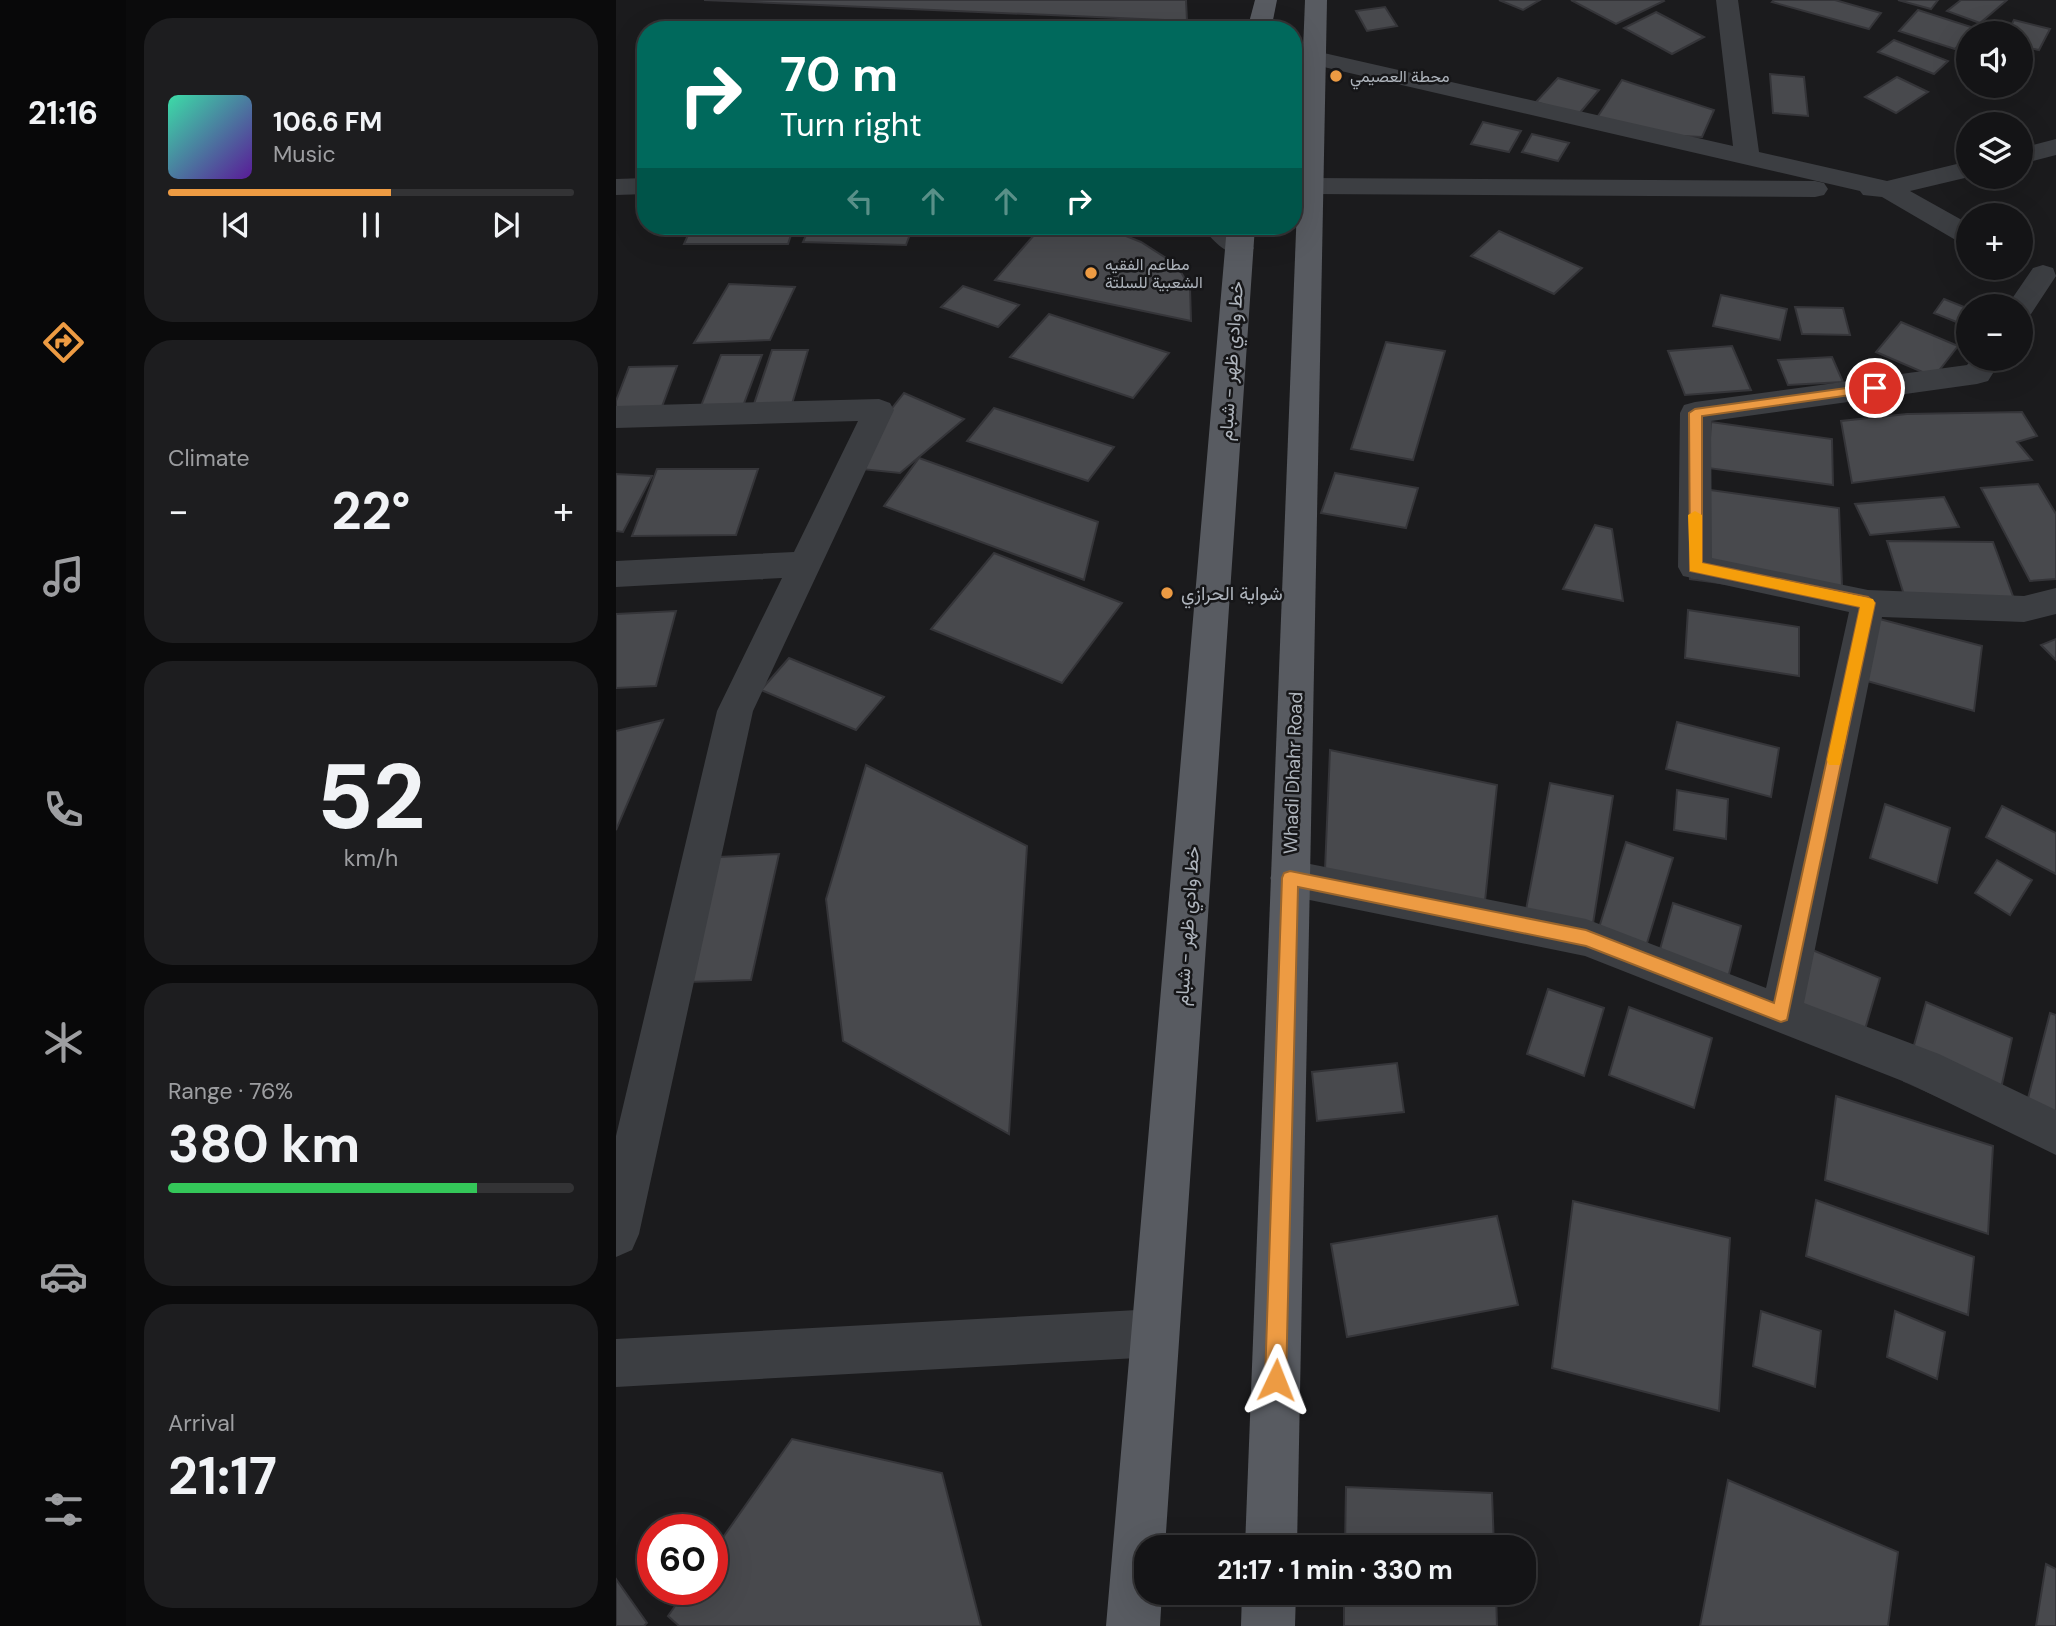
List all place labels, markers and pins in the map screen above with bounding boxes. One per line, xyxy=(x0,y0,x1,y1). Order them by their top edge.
place label: محطة العصيمي xyxy=(1350,66,1450,90)
marker: محطة العصيمي xyxy=(1328,68,1344,84)
place label: مطاعم الفقيه الشعبية للسلتة xyxy=(1105,254,1203,293)
marker: مطاعم الفقيه الشعبية للسلتة xyxy=(1083,265,1099,281)
pin xyxy=(1845,358,1905,418)
place label: شواية الحرازي xyxy=(1181,581,1283,609)
marker: شواية الحرازي xyxy=(1159,585,1175,601)

